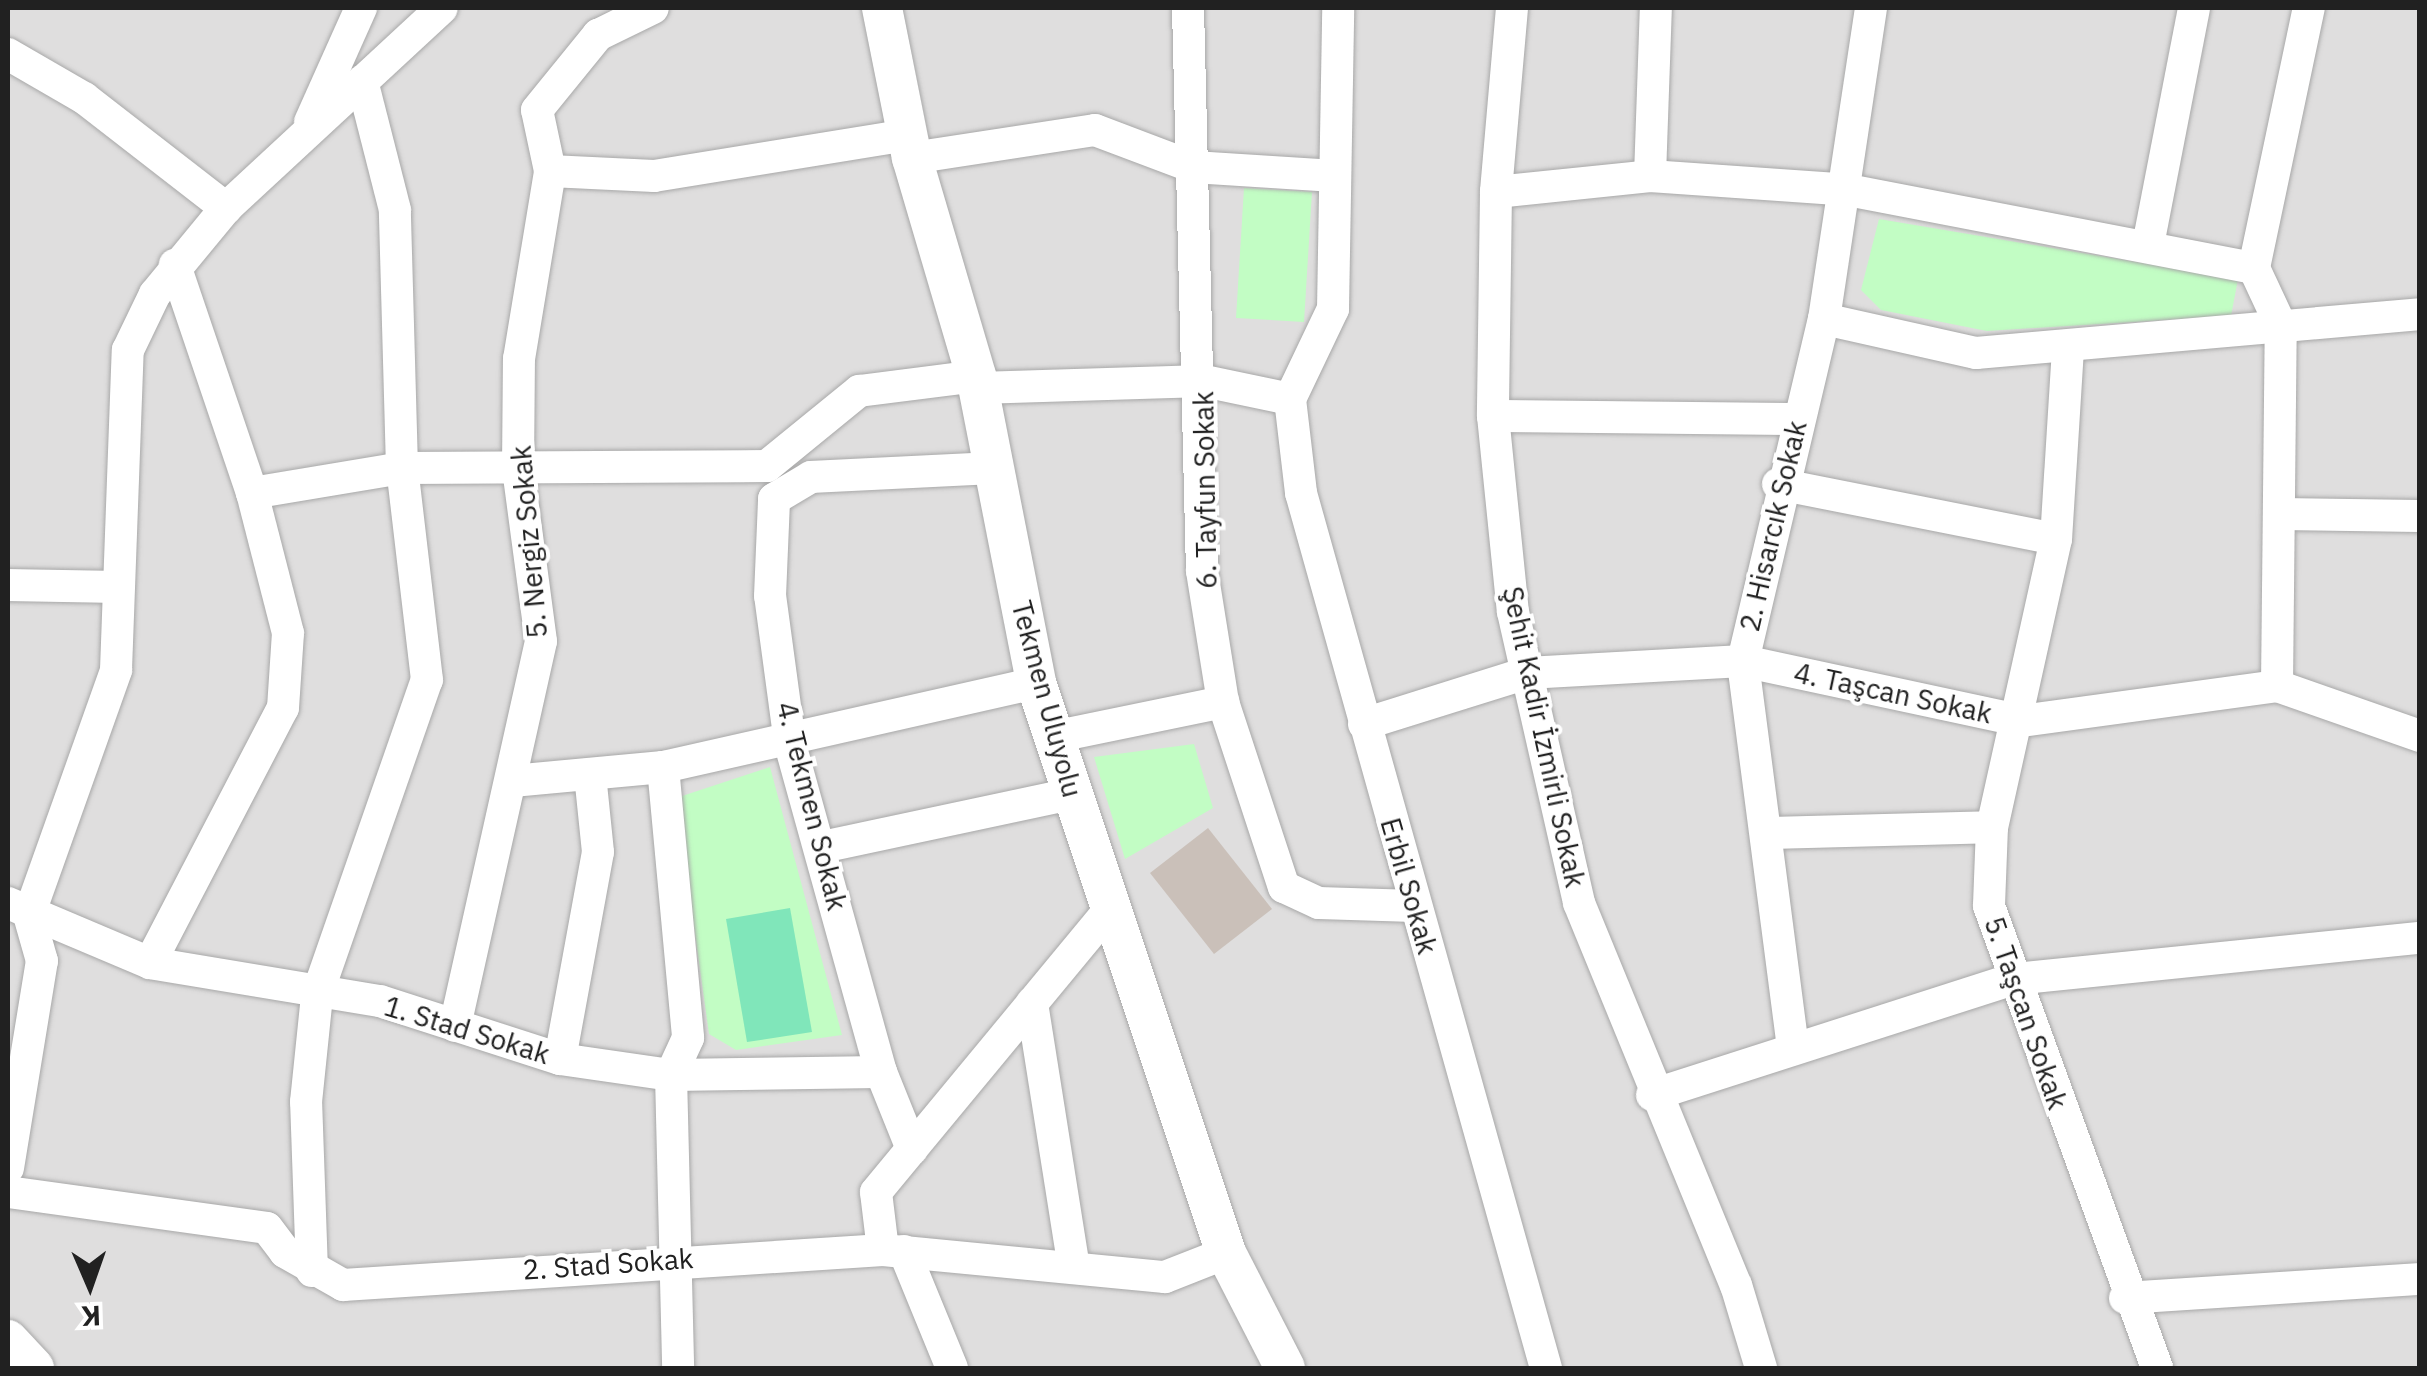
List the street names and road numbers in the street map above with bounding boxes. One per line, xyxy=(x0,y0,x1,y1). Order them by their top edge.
street label: 6. Tayfun Sokak xyxy=(1186,391,1224,589)
street label: 2. Hisarcık Sokak xyxy=(1732,417,1814,635)
street label: 5. Nergiz Sokak xyxy=(504,444,554,640)
street label: Şehit Kadir İzmirli Sokak xyxy=(1496,583,1592,891)
street label: Tekmen Uluyolu xyxy=(1005,597,1089,801)
street label: 4. Taşcan Sokak xyxy=(1791,656,1995,730)
street label: 4. Tekmen Sokak xyxy=(770,698,854,914)
street label: Erbil Sokak xyxy=(1374,814,1444,958)
street label: 5. Taşcan Sokak xyxy=(1977,912,2075,1114)
street label: 1. Stad Sokak xyxy=(380,989,554,1071)
street label: 2. Stad Sokak xyxy=(521,1241,695,1287)

